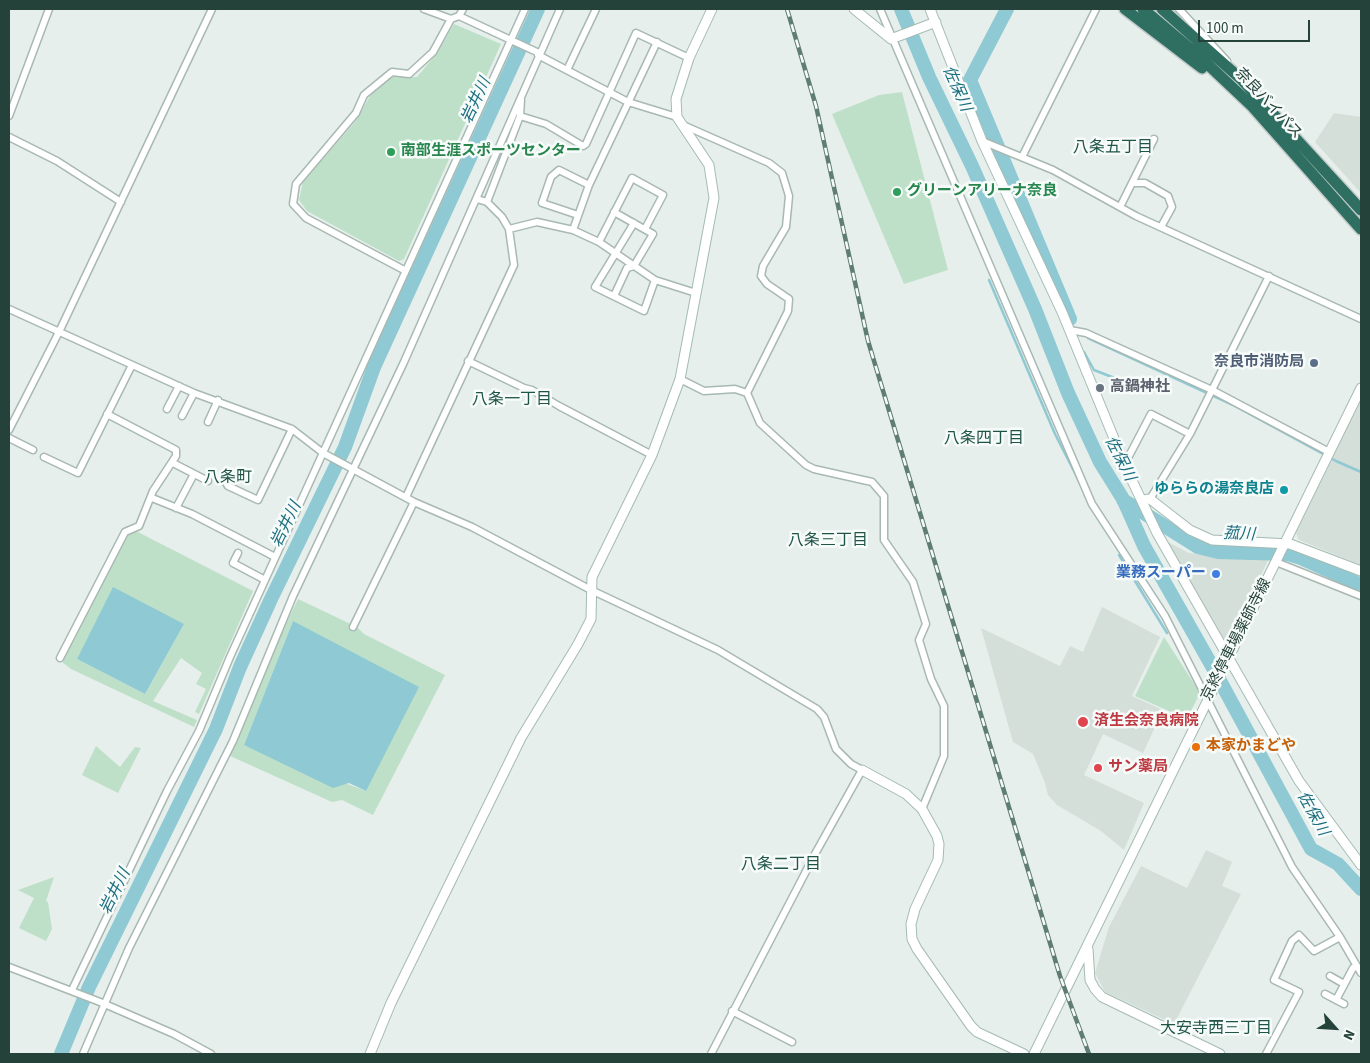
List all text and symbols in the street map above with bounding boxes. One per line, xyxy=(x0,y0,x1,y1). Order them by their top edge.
scale bar xyxy=(1200,10,1312,42)
text: 100 m xyxy=(1206,18,1244,39)
water label: 佐保川 xyxy=(937,63,975,115)
street label: 奈良バイパス xyxy=(1231,65,1305,143)
water label: 岩井川 xyxy=(458,75,496,127)
district label: 八条五丁目 xyxy=(1073,138,1153,158)
place label: 南部生涯スポーツセンター xyxy=(401,143,581,161)
marker: 南部生涯スポーツセンター xyxy=(385,146,397,158)
place label: グリーンアリーナ奈良 xyxy=(907,183,1057,201)
marker: グリーンアリーナ奈良 xyxy=(891,186,903,198)
place label: 奈良市消防局 xyxy=(1214,354,1304,372)
marker: 奈良市消防局 xyxy=(1308,357,1320,369)
place label: 高鍋神社 xyxy=(1110,379,1170,397)
marker: 高鍋神社 xyxy=(1094,382,1106,394)
district label: 八条一丁目 xyxy=(472,390,552,410)
district label: 八条四丁目 xyxy=(944,429,1024,449)
water label: 佐保川 xyxy=(1100,433,1138,485)
district label: 八条町 xyxy=(204,468,252,488)
place label: ゆららの湯奈良店 xyxy=(1154,481,1274,499)
marker: ゆららの湯奈良店 xyxy=(1278,484,1290,496)
water label: 岩井川 xyxy=(268,499,306,551)
water label: 菰川 xyxy=(1223,525,1255,545)
district label: 八条三丁目 xyxy=(788,531,868,551)
place label: 業務スーパー xyxy=(1116,565,1206,583)
marker: 業務スーパー xyxy=(1210,568,1222,580)
street label: 京終停車場薬師寺線 xyxy=(1198,576,1276,704)
place label: 済生会奈良病院 xyxy=(1094,713,1199,731)
marker: 済生会奈良病院 xyxy=(1076,715,1090,729)
place label: 本家かまどや xyxy=(1206,738,1296,756)
marker: 本家かまどや xyxy=(1190,741,1202,753)
place label: サン薬局 xyxy=(1108,759,1168,777)
marker: サン薬局 xyxy=(1092,762,1104,774)
water label: 佐保川 xyxy=(1292,788,1332,840)
district label: 八条二丁目 xyxy=(741,855,821,875)
water label: 岩井川 xyxy=(97,866,135,918)
north arrow xyxy=(1310,1003,1360,1053)
district label: 大安寺西三丁目 xyxy=(1160,1019,1272,1039)
text: N xyxy=(1337,1026,1360,1043)

